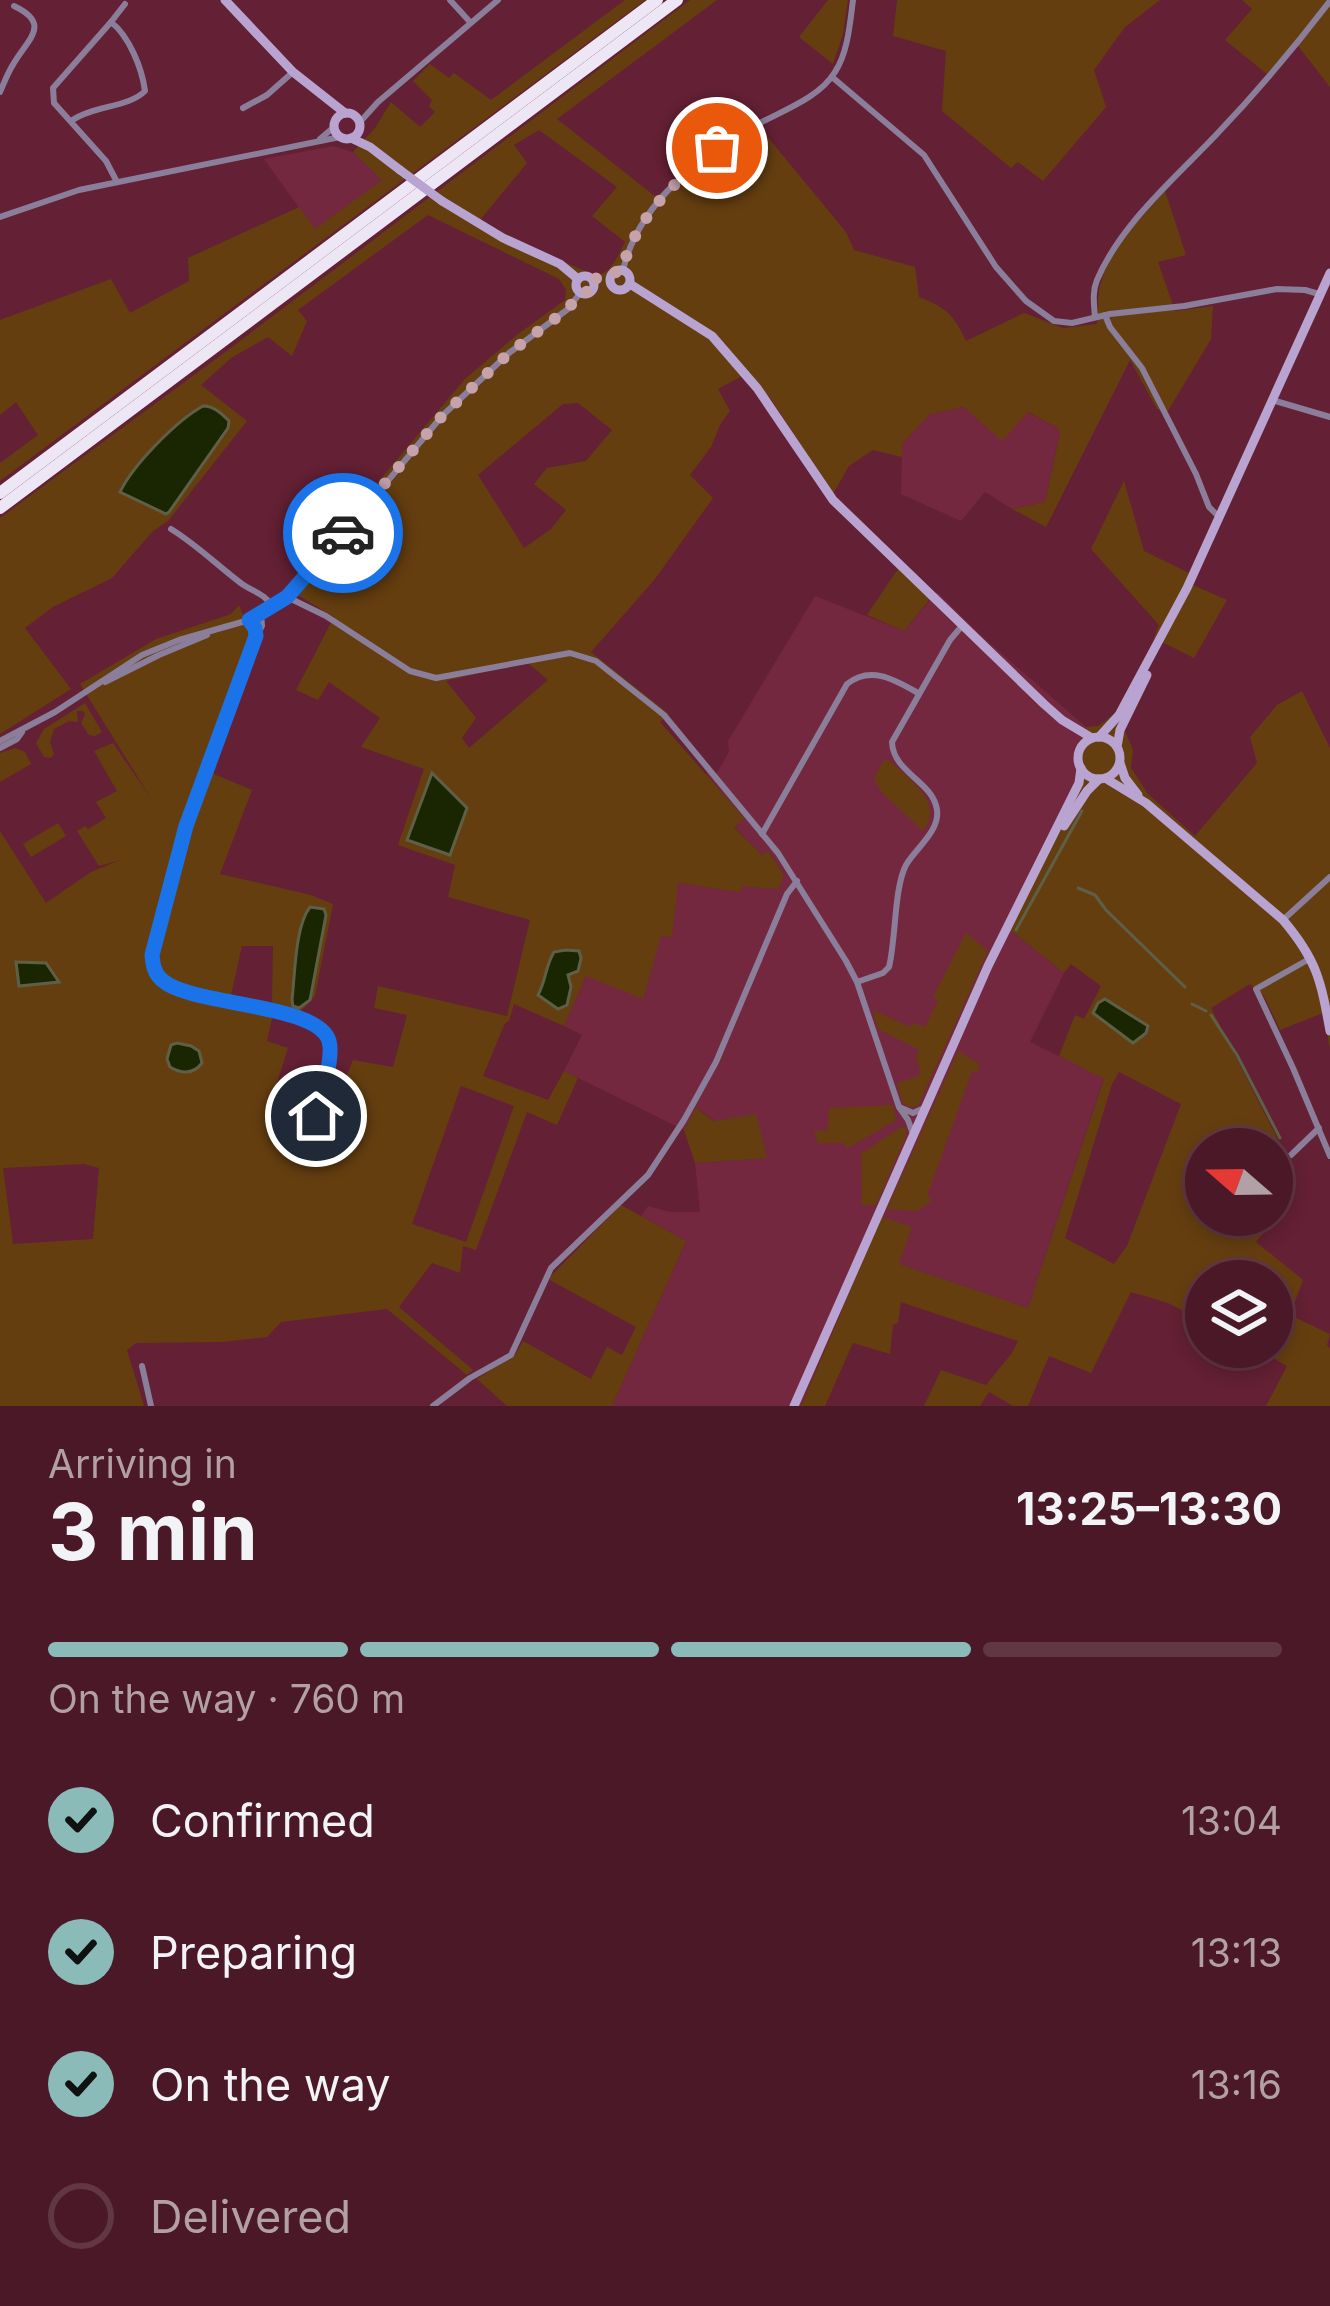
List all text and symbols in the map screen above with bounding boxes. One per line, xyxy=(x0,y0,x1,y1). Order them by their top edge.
pin xyxy=(666,97,768,199)
icon: bag xyxy=(684,115,750,181)
courier xyxy=(283,473,403,593)
icon: car xyxy=(310,500,376,566)
pin xyxy=(265,1065,367,1167)
icon: home xyxy=(283,1083,349,1149)
north arrow xyxy=(1185,1128,1293,1236)
map controls xyxy=(1185,1128,1293,1368)
button: layers xyxy=(1185,1260,1293,1368)
text: Arriving in xyxy=(48,1440,237,1487)
text: 13:25–13:30 xyxy=(1016,1481,1282,1536)
text: 3 min xyxy=(48,1484,258,1579)
text: On the way · 760 m xyxy=(48,1675,405,1722)
icon: check xyxy=(48,1787,114,1853)
text: Confirmed xyxy=(150,1793,375,1848)
text: 13:04 xyxy=(1181,1797,1282,1844)
icon: check xyxy=(48,1919,114,1985)
text: Preparing xyxy=(150,1925,357,1980)
text: 13:13 xyxy=(1191,1929,1282,1976)
icon: check xyxy=(48,2051,114,2117)
text: On the way xyxy=(150,2057,391,2112)
text: 13:16 xyxy=(1191,2061,1282,2108)
text: Delivered xyxy=(150,2189,351,2244)

